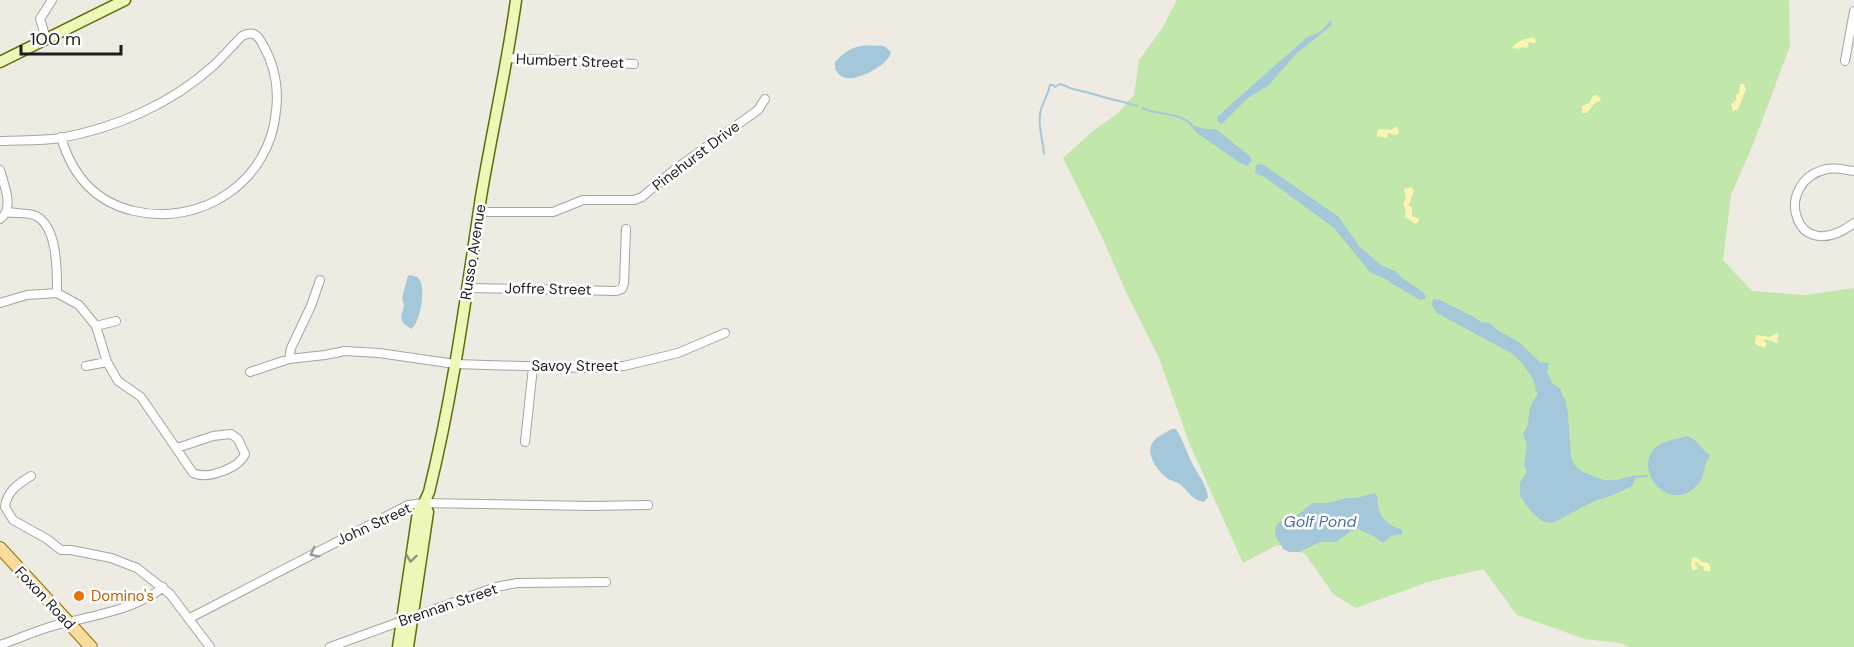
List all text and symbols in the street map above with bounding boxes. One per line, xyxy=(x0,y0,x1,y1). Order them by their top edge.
scale bar xyxy=(21,18,122,56)
text: 100 m xyxy=(30,27,81,51)
street label: Humbert Street xyxy=(516,49,624,73)
street label: Pinehurst Drive xyxy=(648,116,744,196)
street label: Russo Avenue xyxy=(456,203,490,301)
street label: Joffre Street xyxy=(504,278,592,300)
street label: Savoy Street xyxy=(531,356,619,376)
street label: John Street xyxy=(333,498,415,550)
water label: Golf Pond xyxy=(1284,511,1358,532)
one-way arrow xyxy=(310,546,321,557)
one-way arrow xyxy=(405,554,417,563)
street label: Foxon Road xyxy=(10,562,80,634)
street label: Brennan Street xyxy=(396,579,500,631)
place label: Domino's xyxy=(91,586,154,606)
marker: Domino's xyxy=(72,589,86,603)

